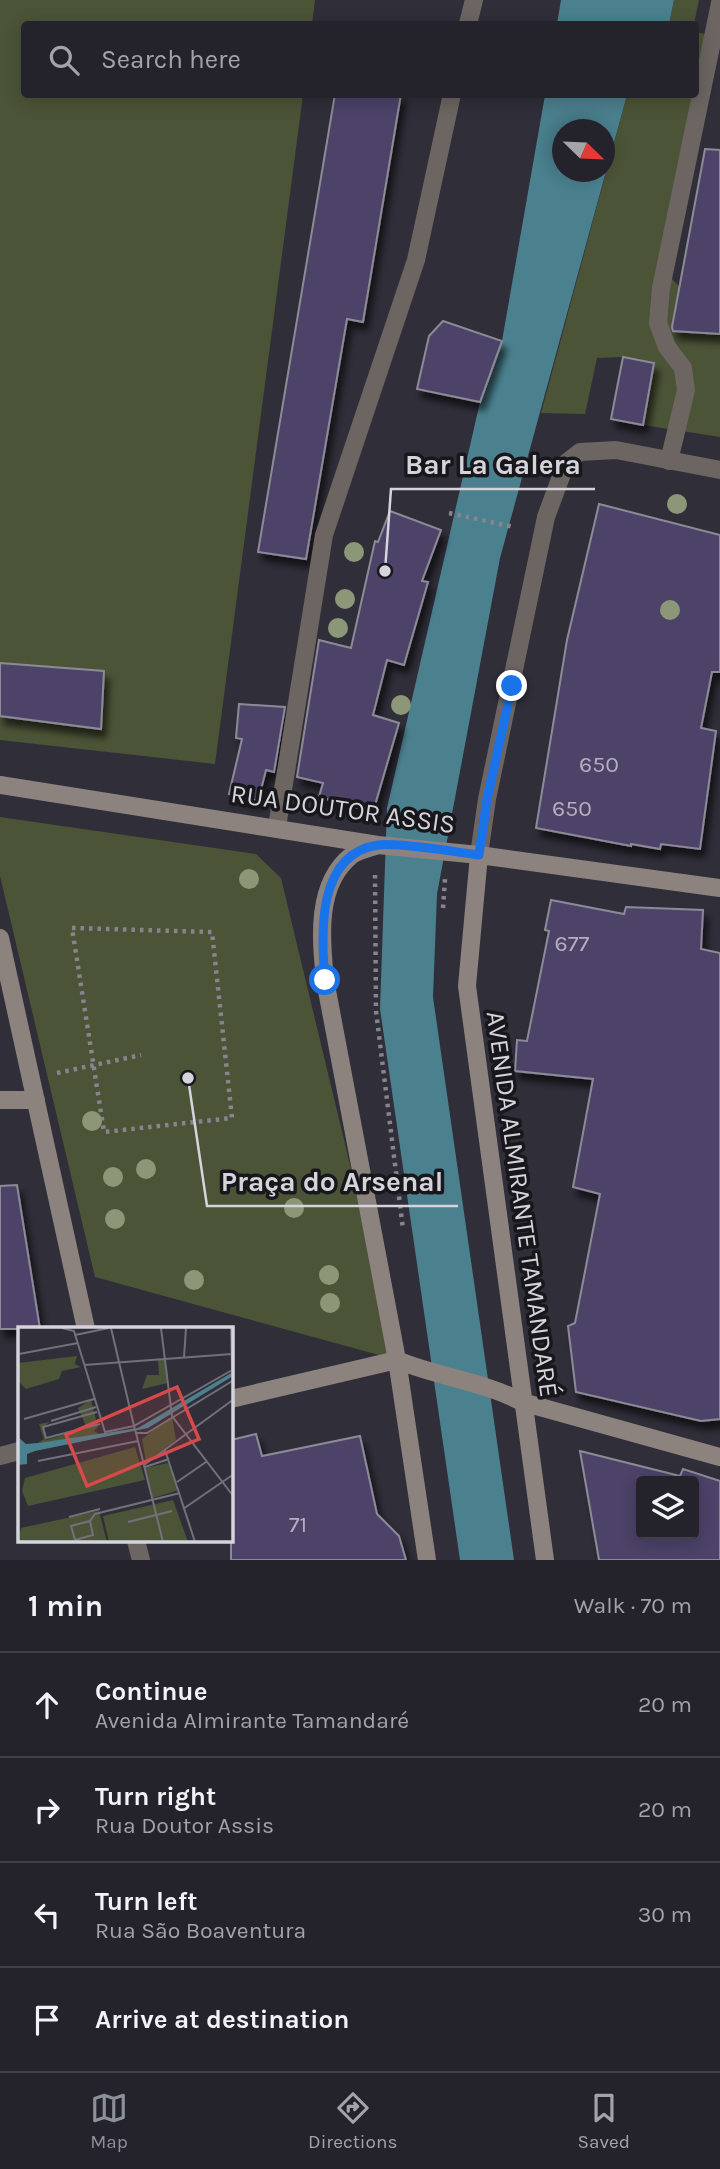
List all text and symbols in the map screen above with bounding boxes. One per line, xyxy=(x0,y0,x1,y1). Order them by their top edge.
search box xyxy=(21,21,699,98)
icon: search xyxy=(45,41,83,79)
text: Search here xyxy=(101,44,241,75)
north arrow xyxy=(552,119,615,182)
callout: Bar La Galera xyxy=(391,440,595,489)
text: Bar La Galera xyxy=(405,448,581,481)
route end xyxy=(496,670,527,701)
house number: 650 xyxy=(579,751,619,778)
street label: RUA DOUTOR ASSIS xyxy=(229,778,457,840)
house number: 650 xyxy=(552,795,592,822)
house number: 677 xyxy=(555,930,590,957)
route start xyxy=(309,964,340,995)
street label: AVENIDA ALMIRANTE TAMANDARÉ xyxy=(480,1009,565,1399)
callout: Praça do Arsenal xyxy=(207,1157,458,1206)
text: Praça do Arsenal xyxy=(221,1165,443,1198)
inset map xyxy=(18,1327,233,1542)
map controls xyxy=(636,1476,699,1539)
button: layers xyxy=(636,1476,699,1539)
house number: 71 xyxy=(289,1511,307,1538)
text: 1 min xyxy=(28,1588,103,1624)
text: Walk · 70 m xyxy=(574,1592,692,1619)
text: Continue xyxy=(95,1676,207,1707)
icon: ahead xyxy=(28,1686,66,1724)
text: 20 m xyxy=(638,1691,692,1718)
text: Avenida Almirante Tamandaré xyxy=(95,1707,409,1734)
text: Turn right xyxy=(95,1781,216,1812)
icon: right xyxy=(28,1791,66,1829)
text: 20 m xyxy=(638,1796,692,1823)
text: Rua Doutor Assis xyxy=(95,1812,274,1839)
text: Turn left xyxy=(95,1886,197,1917)
icon: left xyxy=(28,1896,66,1934)
text: 30 m xyxy=(638,1901,692,1928)
text: Rua São Boaventura xyxy=(95,1917,306,1944)
icon: arrive xyxy=(28,2001,66,2039)
text: Arrive at destination xyxy=(95,2004,349,2035)
tab: Map xyxy=(90,2089,128,2153)
tab: Directions xyxy=(308,2089,397,2153)
tab: Saved xyxy=(577,2089,630,2153)

